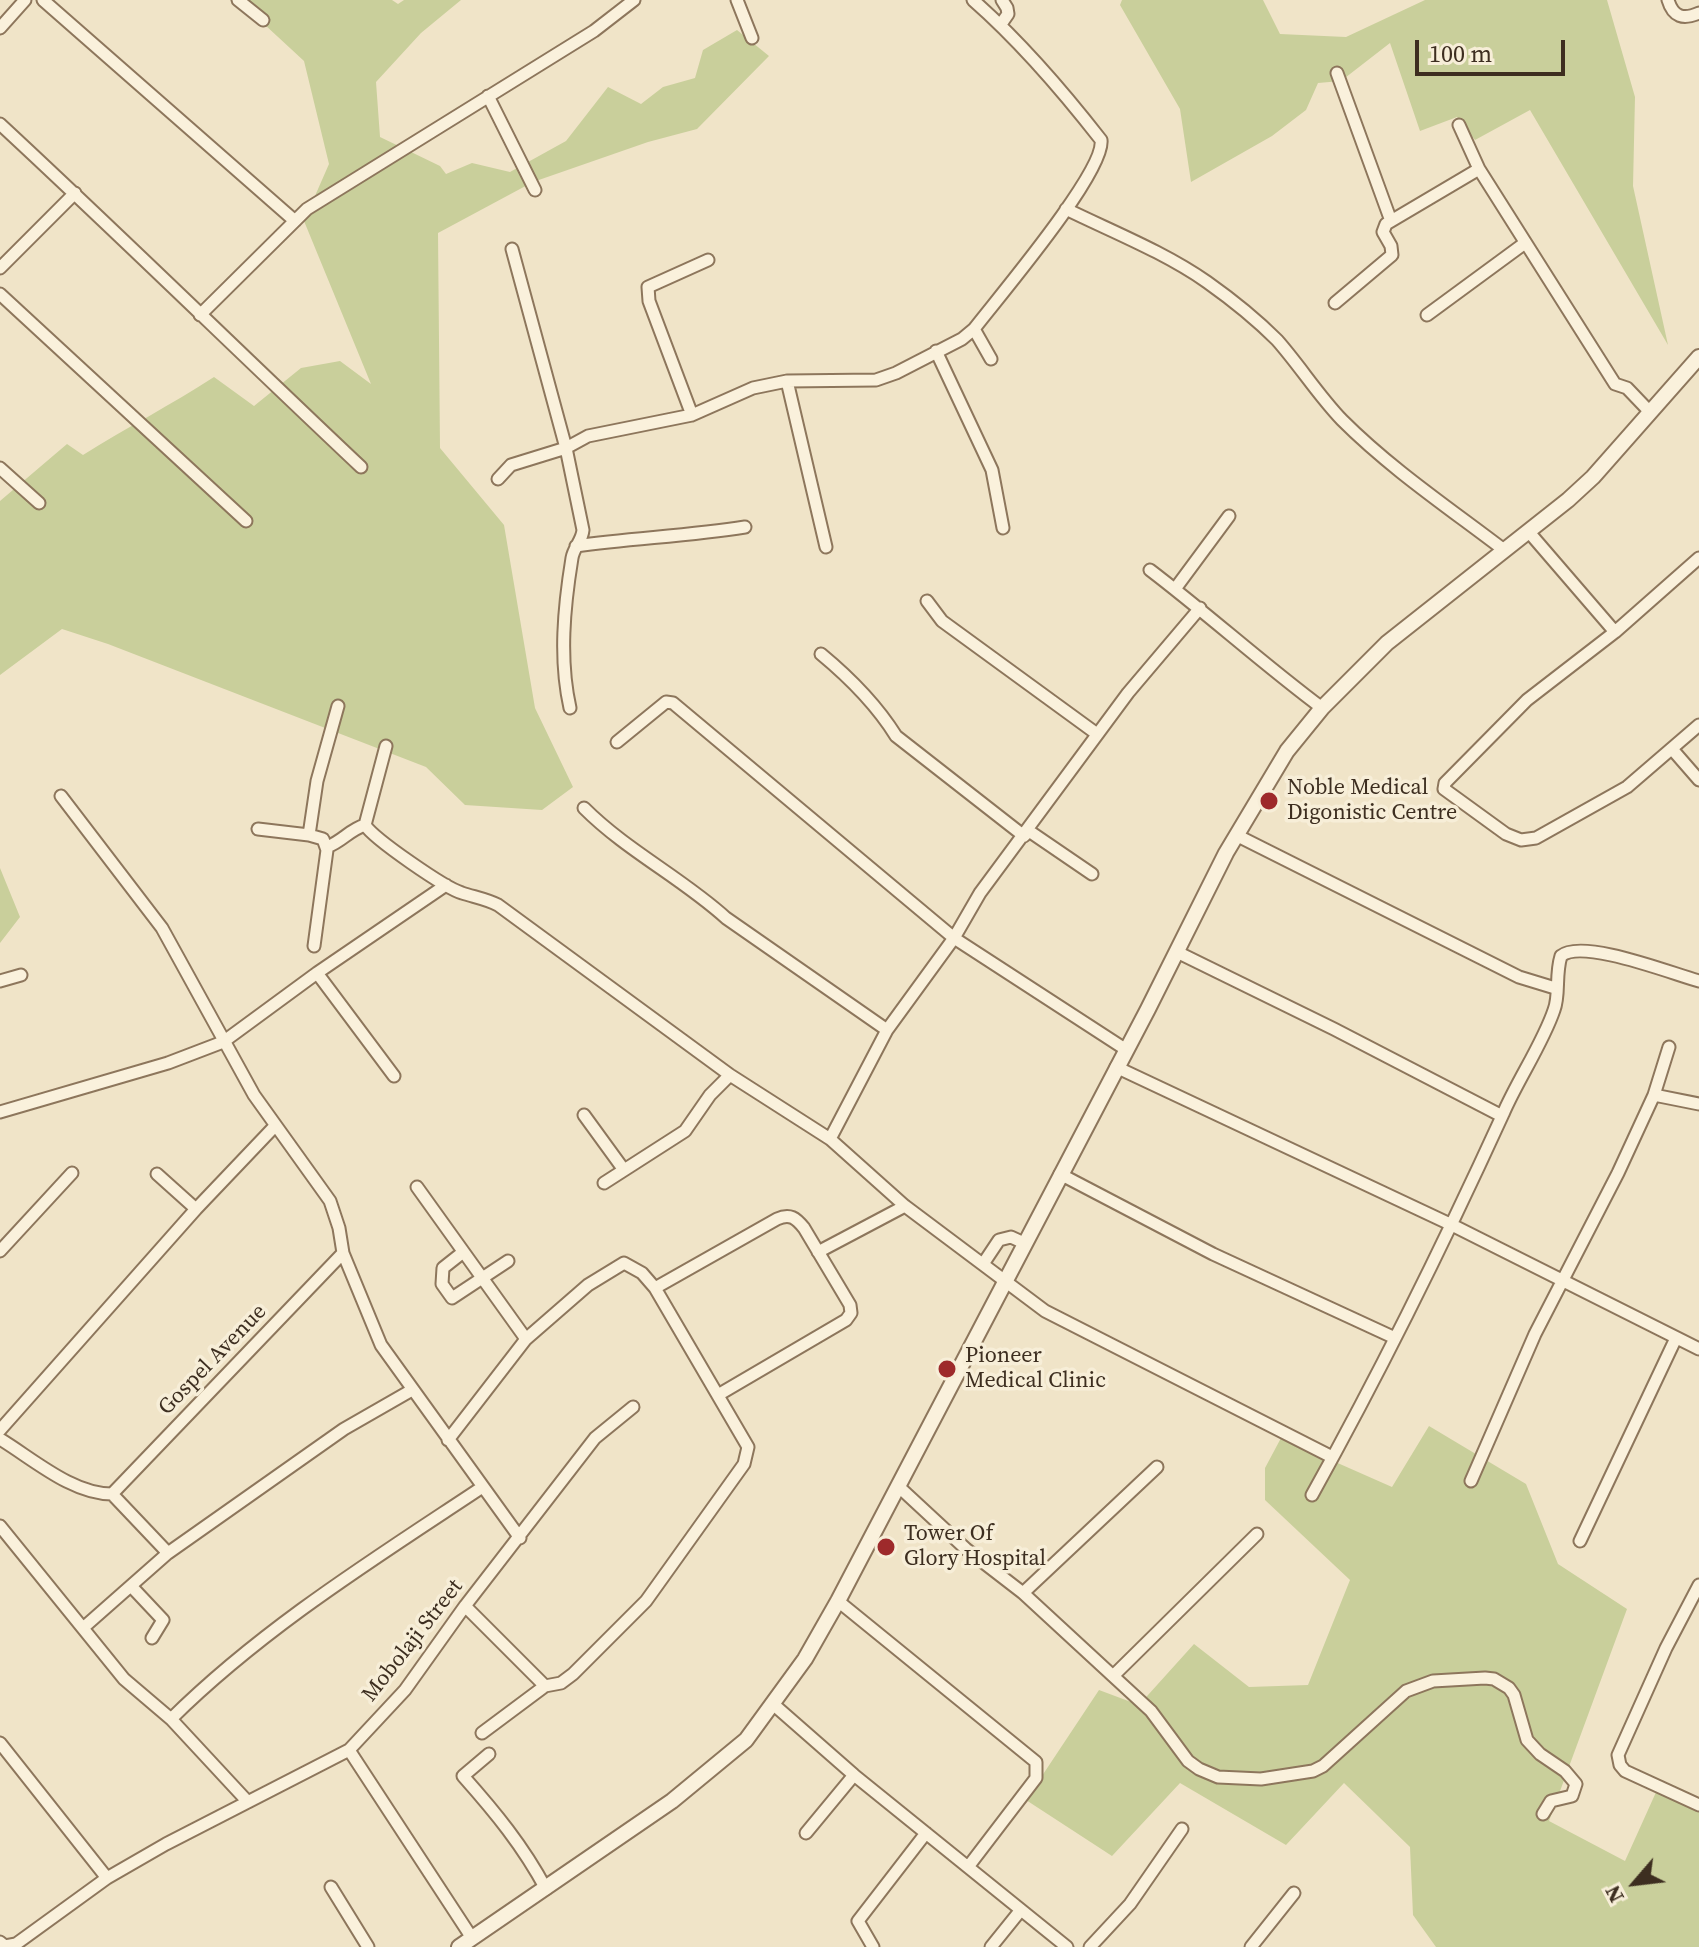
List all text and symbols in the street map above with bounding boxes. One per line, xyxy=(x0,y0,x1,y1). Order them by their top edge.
scale bar xyxy=(1419,24,1569,74)
text: 100 m xyxy=(1429,37,1492,70)
place label: Noble Medical Digonistic Centre xyxy=(1287,775,1457,826)
marker: Noble Medical Digonistic Centre xyxy=(1258,790,1280,812)
street label: Gospel Avenue xyxy=(153,1299,273,1421)
place label: Pioneer Medical Clinic xyxy=(965,1343,1106,1394)
marker: Pioneer Medical Clinic xyxy=(936,1358,958,1380)
place label: Tower Of Glory Hospital xyxy=(904,1521,1046,1572)
marker: Tower Of Glory Hospital xyxy=(875,1536,897,1558)
street label: Mobolaji Street xyxy=(357,1575,469,1707)
north arrow xyxy=(1595,1843,1675,1923)
text: N xyxy=(1597,1880,1631,1908)

